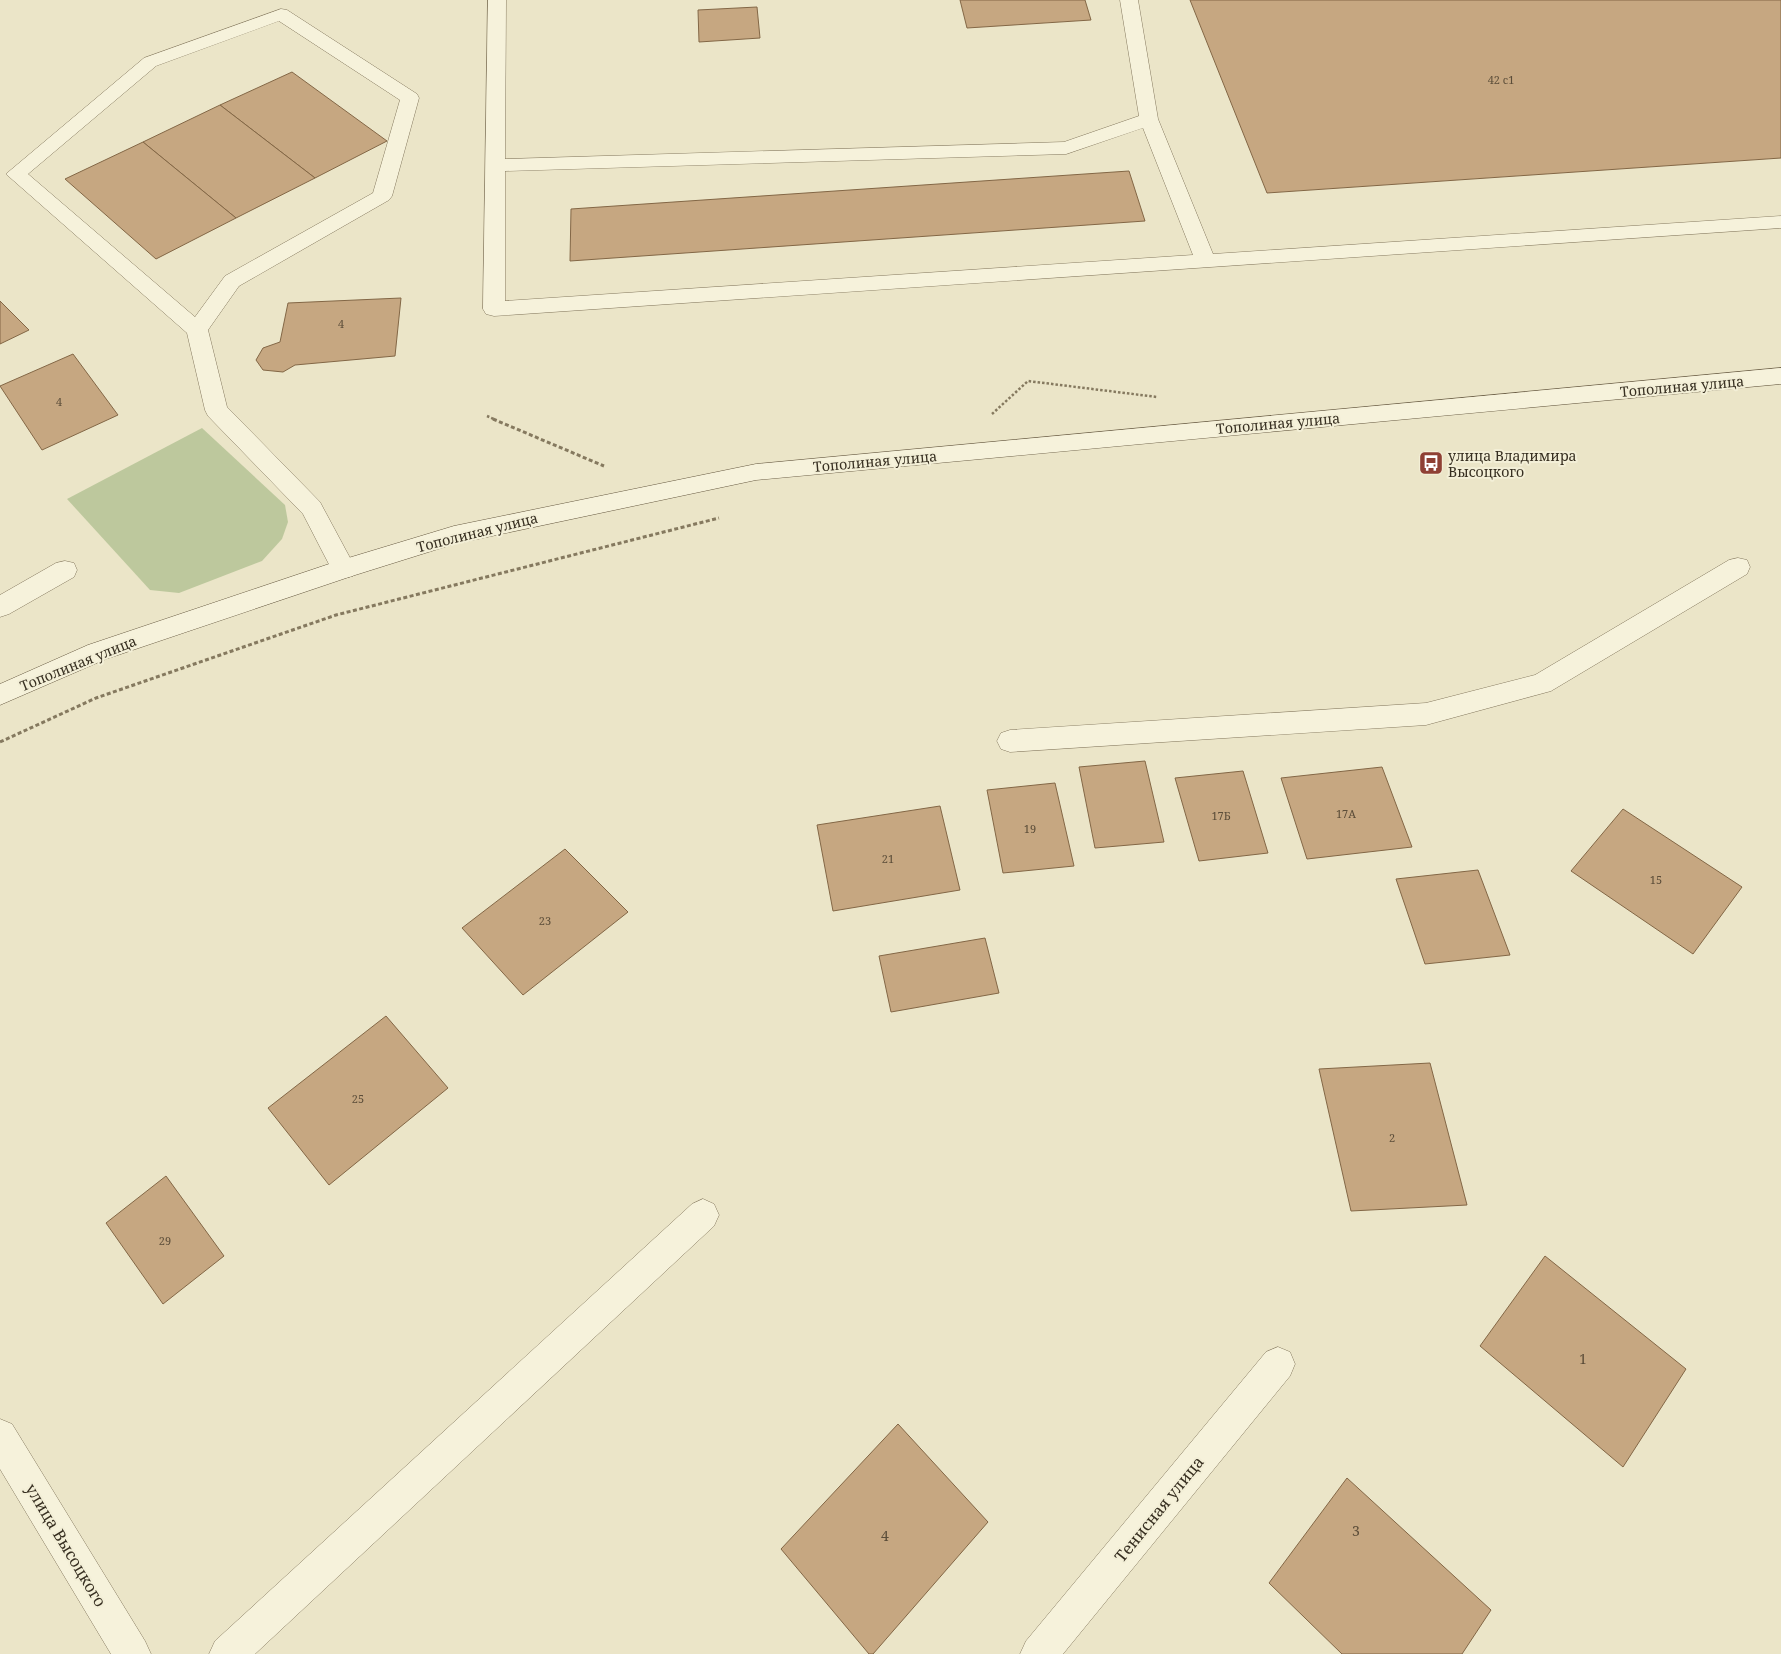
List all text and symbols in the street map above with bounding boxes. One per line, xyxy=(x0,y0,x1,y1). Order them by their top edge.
house number: 42 c1 xyxy=(1488,72,1514,87)
house number: 4 xyxy=(338,316,344,331)
street label: Тополиная улица xyxy=(1619,371,1745,401)
house number: 4 xyxy=(56,394,62,409)
street label: Тополиная улица xyxy=(1215,408,1341,438)
street label: Тополиная улица xyxy=(812,446,938,476)
place label: улица Владимира Высоцкого xyxy=(1448,446,1577,481)
bus stop icon: улица Владимира Высоцкого xyxy=(1418,450,1444,476)
street label: Тополиная улица xyxy=(414,508,540,556)
street label: Тополиная улица xyxy=(17,631,139,695)
house number: 17А xyxy=(1336,806,1356,821)
house number: 17Б xyxy=(1211,808,1231,823)
house number: 19 xyxy=(1024,821,1036,836)
house number: 21 xyxy=(882,851,894,866)
house number: 15 xyxy=(1650,872,1662,887)
house number: 23 xyxy=(539,913,551,928)
house number: 25 xyxy=(352,1091,364,1106)
house number: 2 xyxy=(1389,1130,1395,1145)
house number: 29 xyxy=(159,1233,171,1248)
house number: 1 xyxy=(1579,1349,1587,1368)
street label: Тенисная улица xyxy=(1109,1451,1209,1567)
street label: улица Высоцкого xyxy=(20,1479,112,1611)
house number: 3 xyxy=(1352,1521,1360,1540)
house number: 4 xyxy=(881,1526,889,1545)

